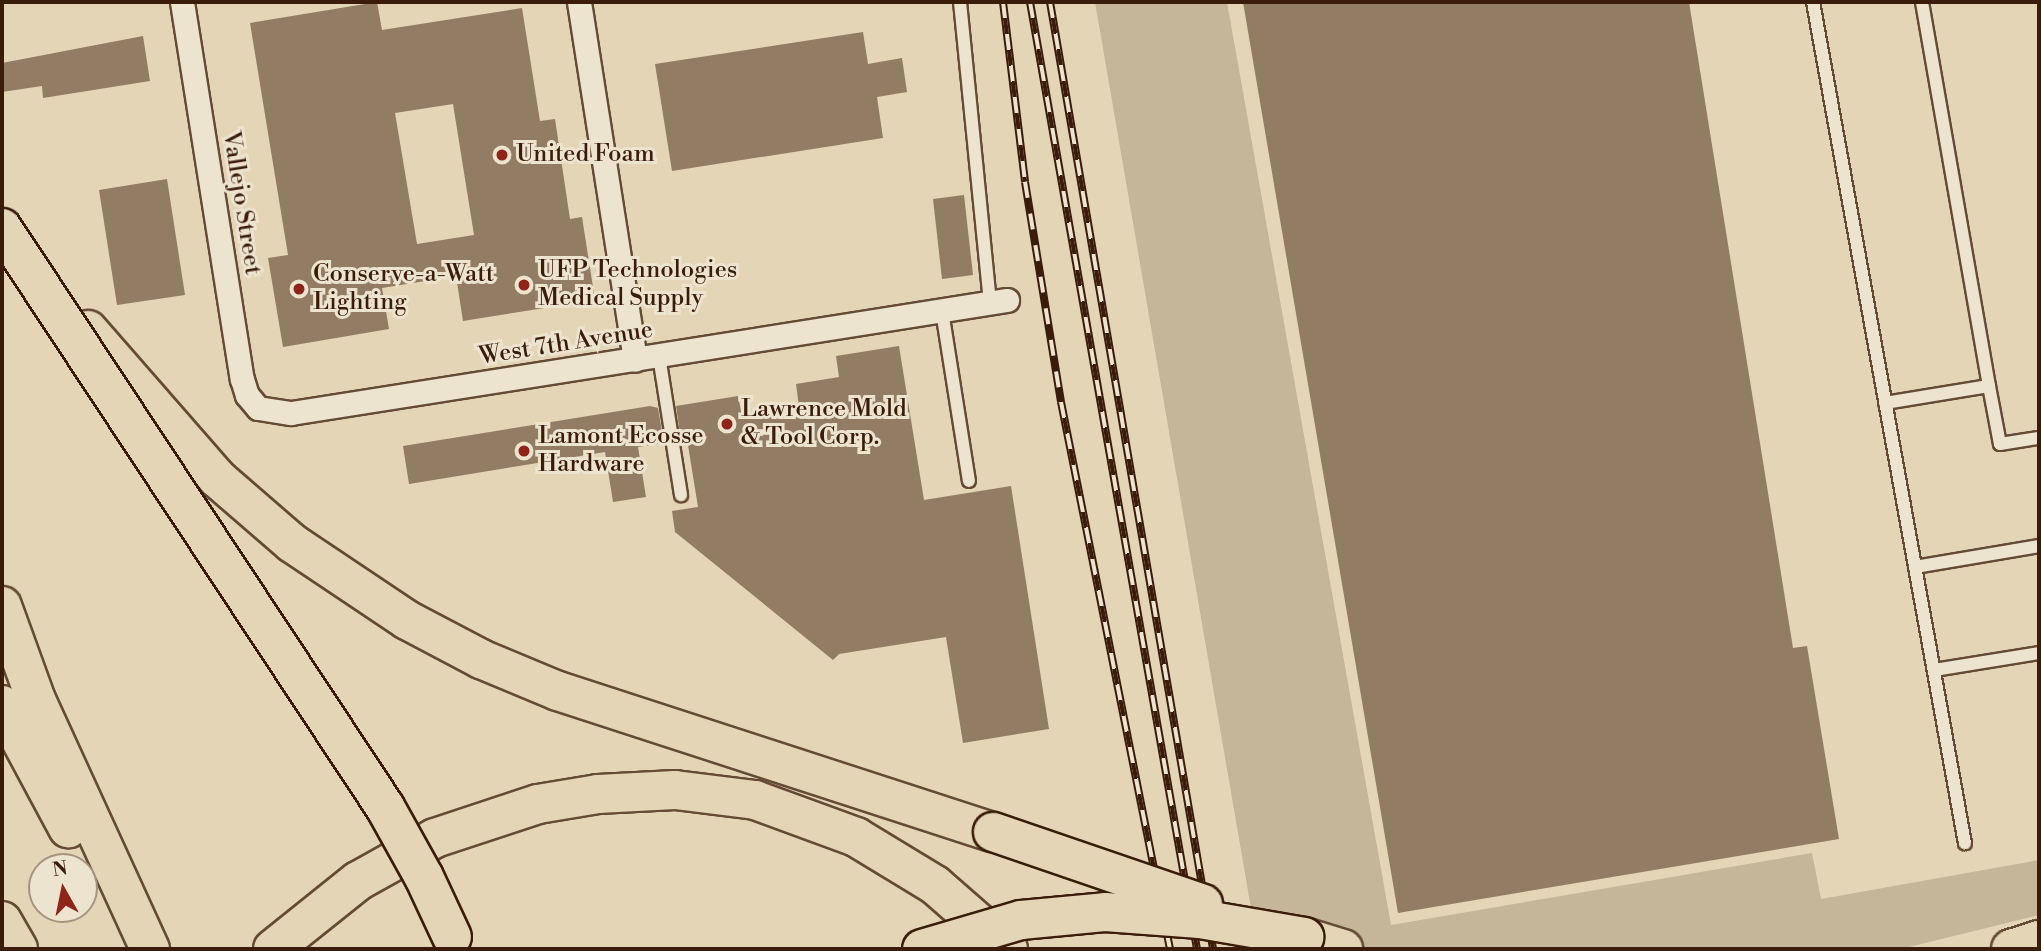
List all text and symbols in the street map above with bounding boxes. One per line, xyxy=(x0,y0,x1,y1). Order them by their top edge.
street label: Vallejo Street xyxy=(215,129,267,277)
place label: United Foam xyxy=(516,141,655,169)
marker: United Foam xyxy=(494,147,510,163)
place label: UFP Technologies Medical Supply xyxy=(538,257,737,313)
place label: Conserve-a-Watt Lighting xyxy=(313,261,494,317)
marker: UFP Technologies Medical Supply xyxy=(516,277,532,293)
marker: Conserve-a-Watt Lighting xyxy=(291,281,307,297)
street label: West 7th Avenue xyxy=(477,316,655,372)
place label: Lawrence Mold & Tool Corp. xyxy=(741,396,907,452)
marker: Lawrence Mold & Tool Corp. xyxy=(719,416,735,432)
place label: Lamont Ecosse Hardware xyxy=(538,423,704,479)
marker: Lamont Ecosse Hardware xyxy=(516,443,532,459)
north arrow xyxy=(28,853,98,923)
text: N xyxy=(51,856,69,882)

